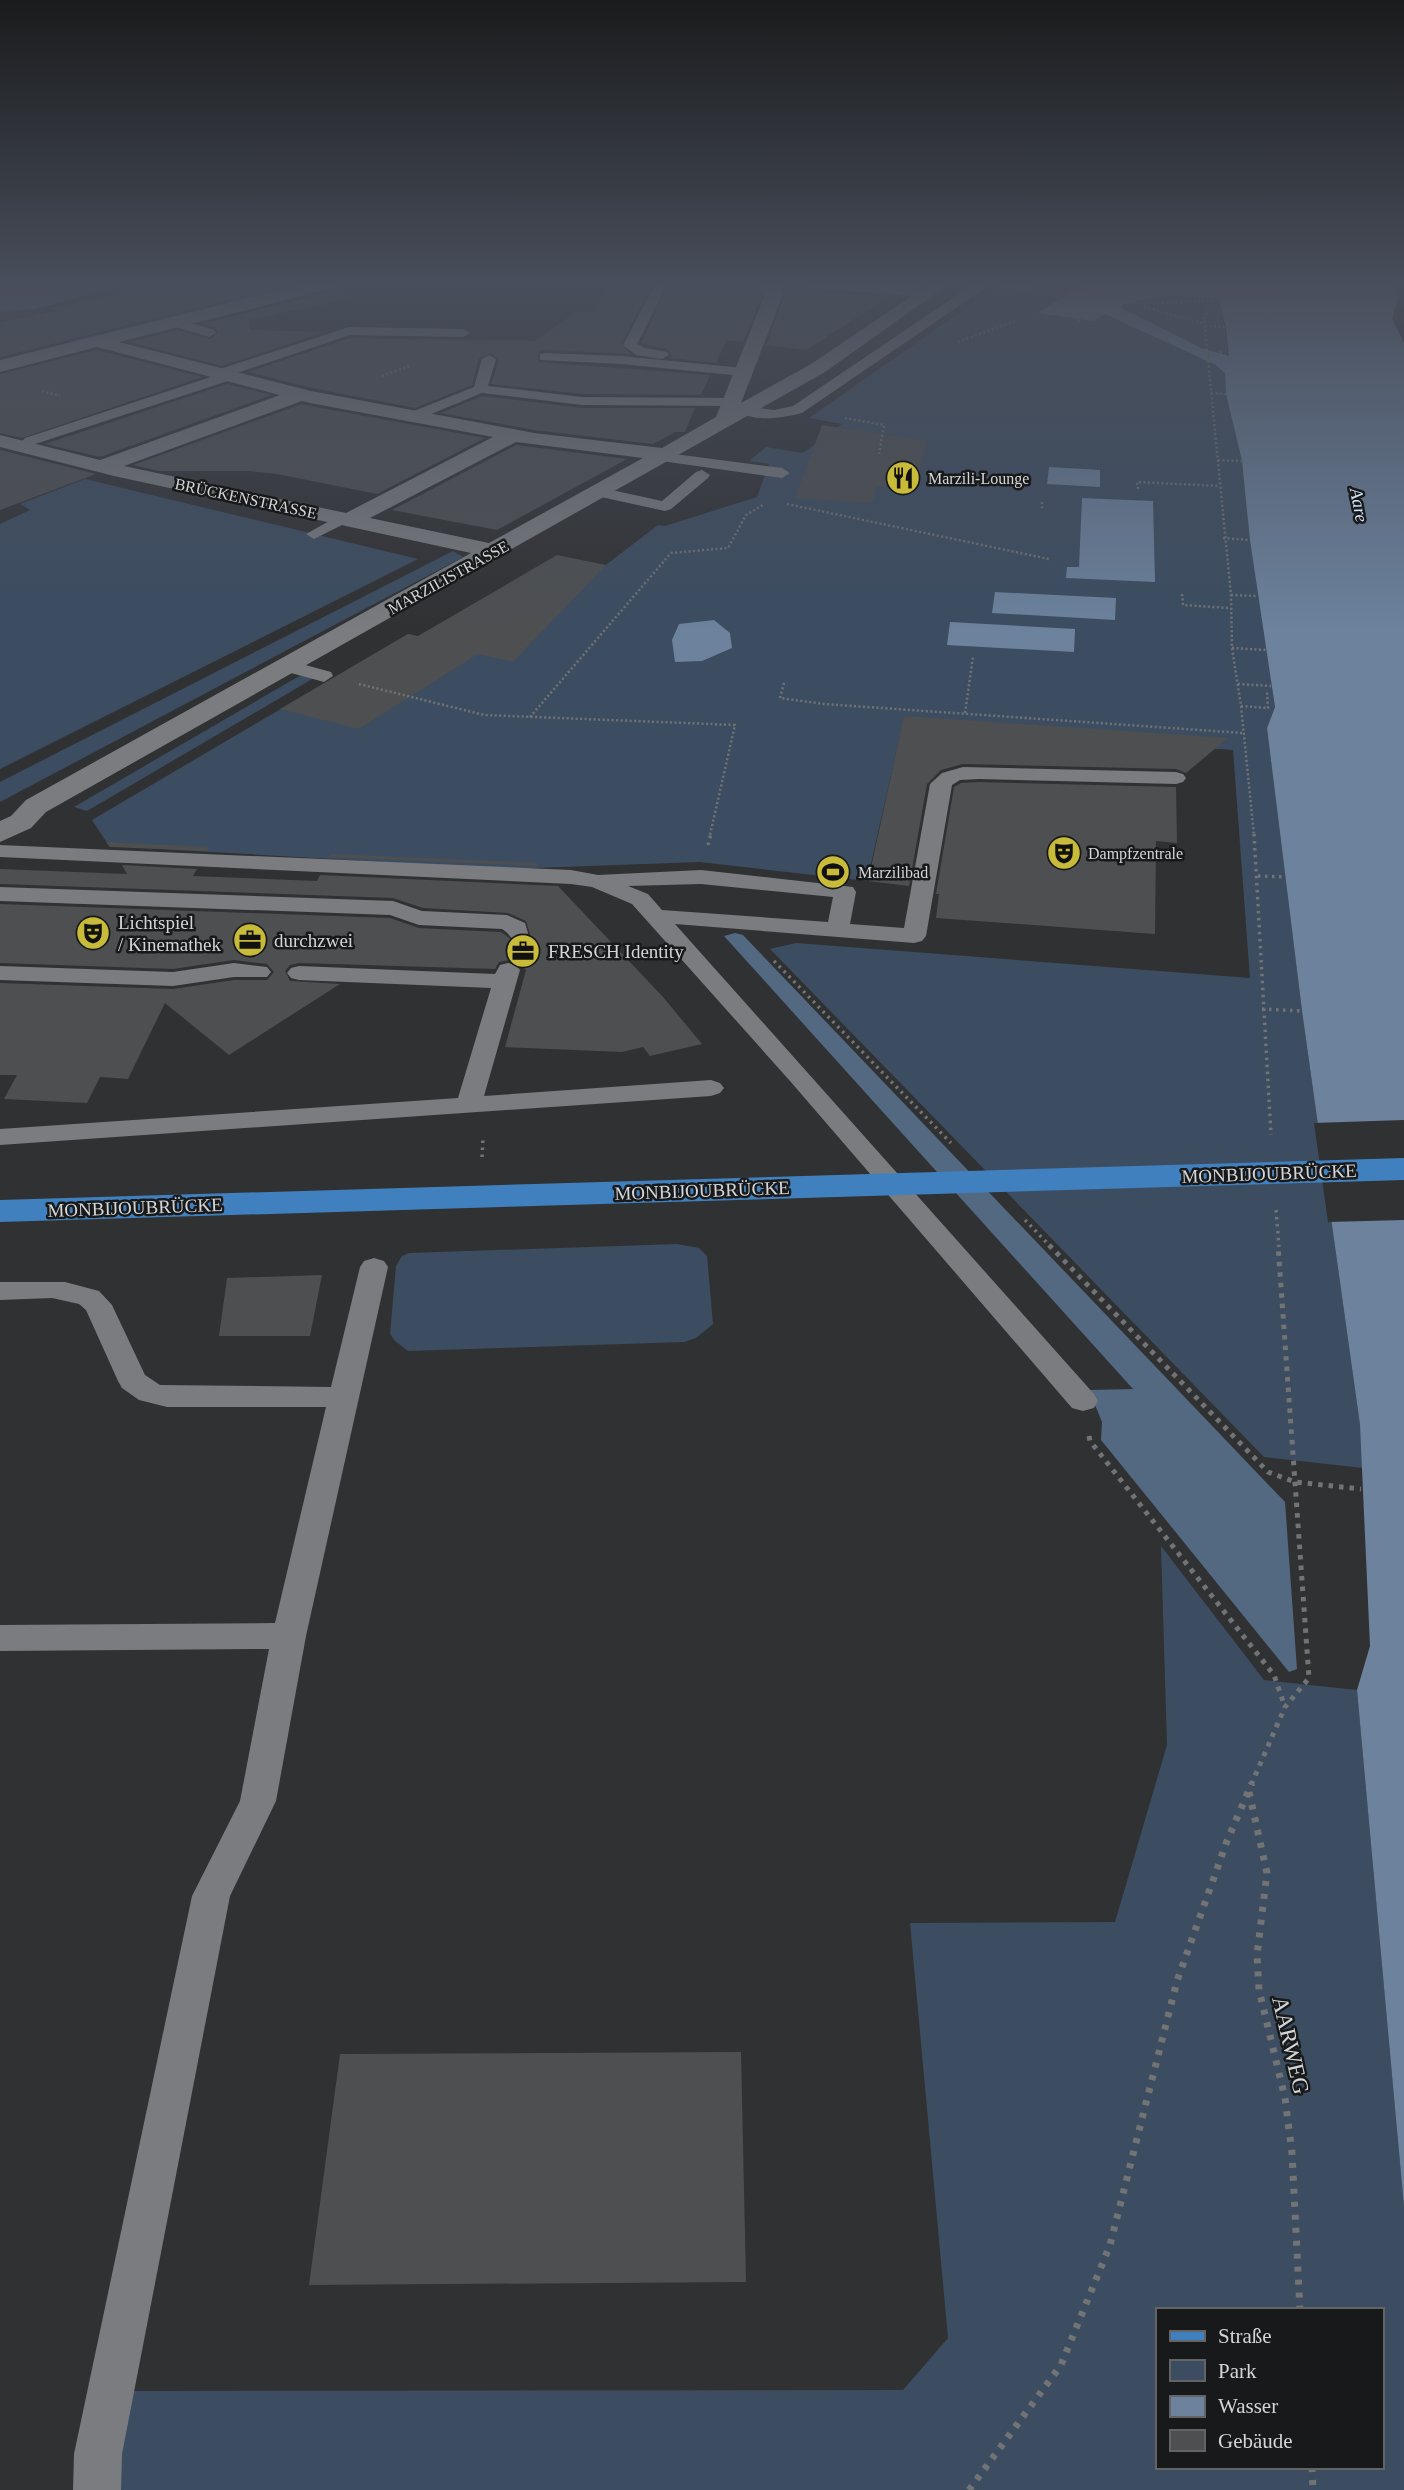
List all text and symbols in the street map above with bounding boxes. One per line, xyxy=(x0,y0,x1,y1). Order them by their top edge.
restaurant icon: Marzili-Lounge xyxy=(884,459,922,497)
place label: Marzili-Lounge xyxy=(928,470,1029,488)
street label: BRÜCKENSTRASSE xyxy=(173,475,319,522)
water label: Aare xyxy=(1346,485,1372,524)
street label: MARZILISTRASSE xyxy=(385,537,511,618)
theatre icon: Dampfzentrale xyxy=(1045,834,1083,872)
place label: Dampfzentrale xyxy=(1088,845,1183,863)
sports icon: Marzilibad xyxy=(814,853,852,891)
place label: Marzilibad xyxy=(858,864,928,881)
place label: Lichtspiel / Kinemathek xyxy=(118,912,221,955)
theatre icon: Lichtspiel / Kinemathek xyxy=(74,914,112,952)
office icon: durchzwei xyxy=(231,921,269,959)
place label: durchzwei xyxy=(274,930,353,951)
office icon: FRESCH Identity xyxy=(504,932,542,970)
place label: FRESCH Identity xyxy=(548,941,684,962)
street label: MONBIJOUBRÜCKE xyxy=(1181,1160,1357,1187)
street label: MONBIJOUBRÜCKE xyxy=(614,1177,790,1204)
street label: MONBIJOUBRÜCKE xyxy=(47,1194,223,1221)
street label: AARWEG xyxy=(1267,1994,1314,2096)
legend xyxy=(1156,2308,1383,2469)
text: Straße xyxy=(1218,2324,1272,2348)
text: Park xyxy=(1218,2359,1257,2383)
text: Wasser xyxy=(1218,2394,1278,2418)
text: Gebäude xyxy=(1218,2429,1293,2453)

